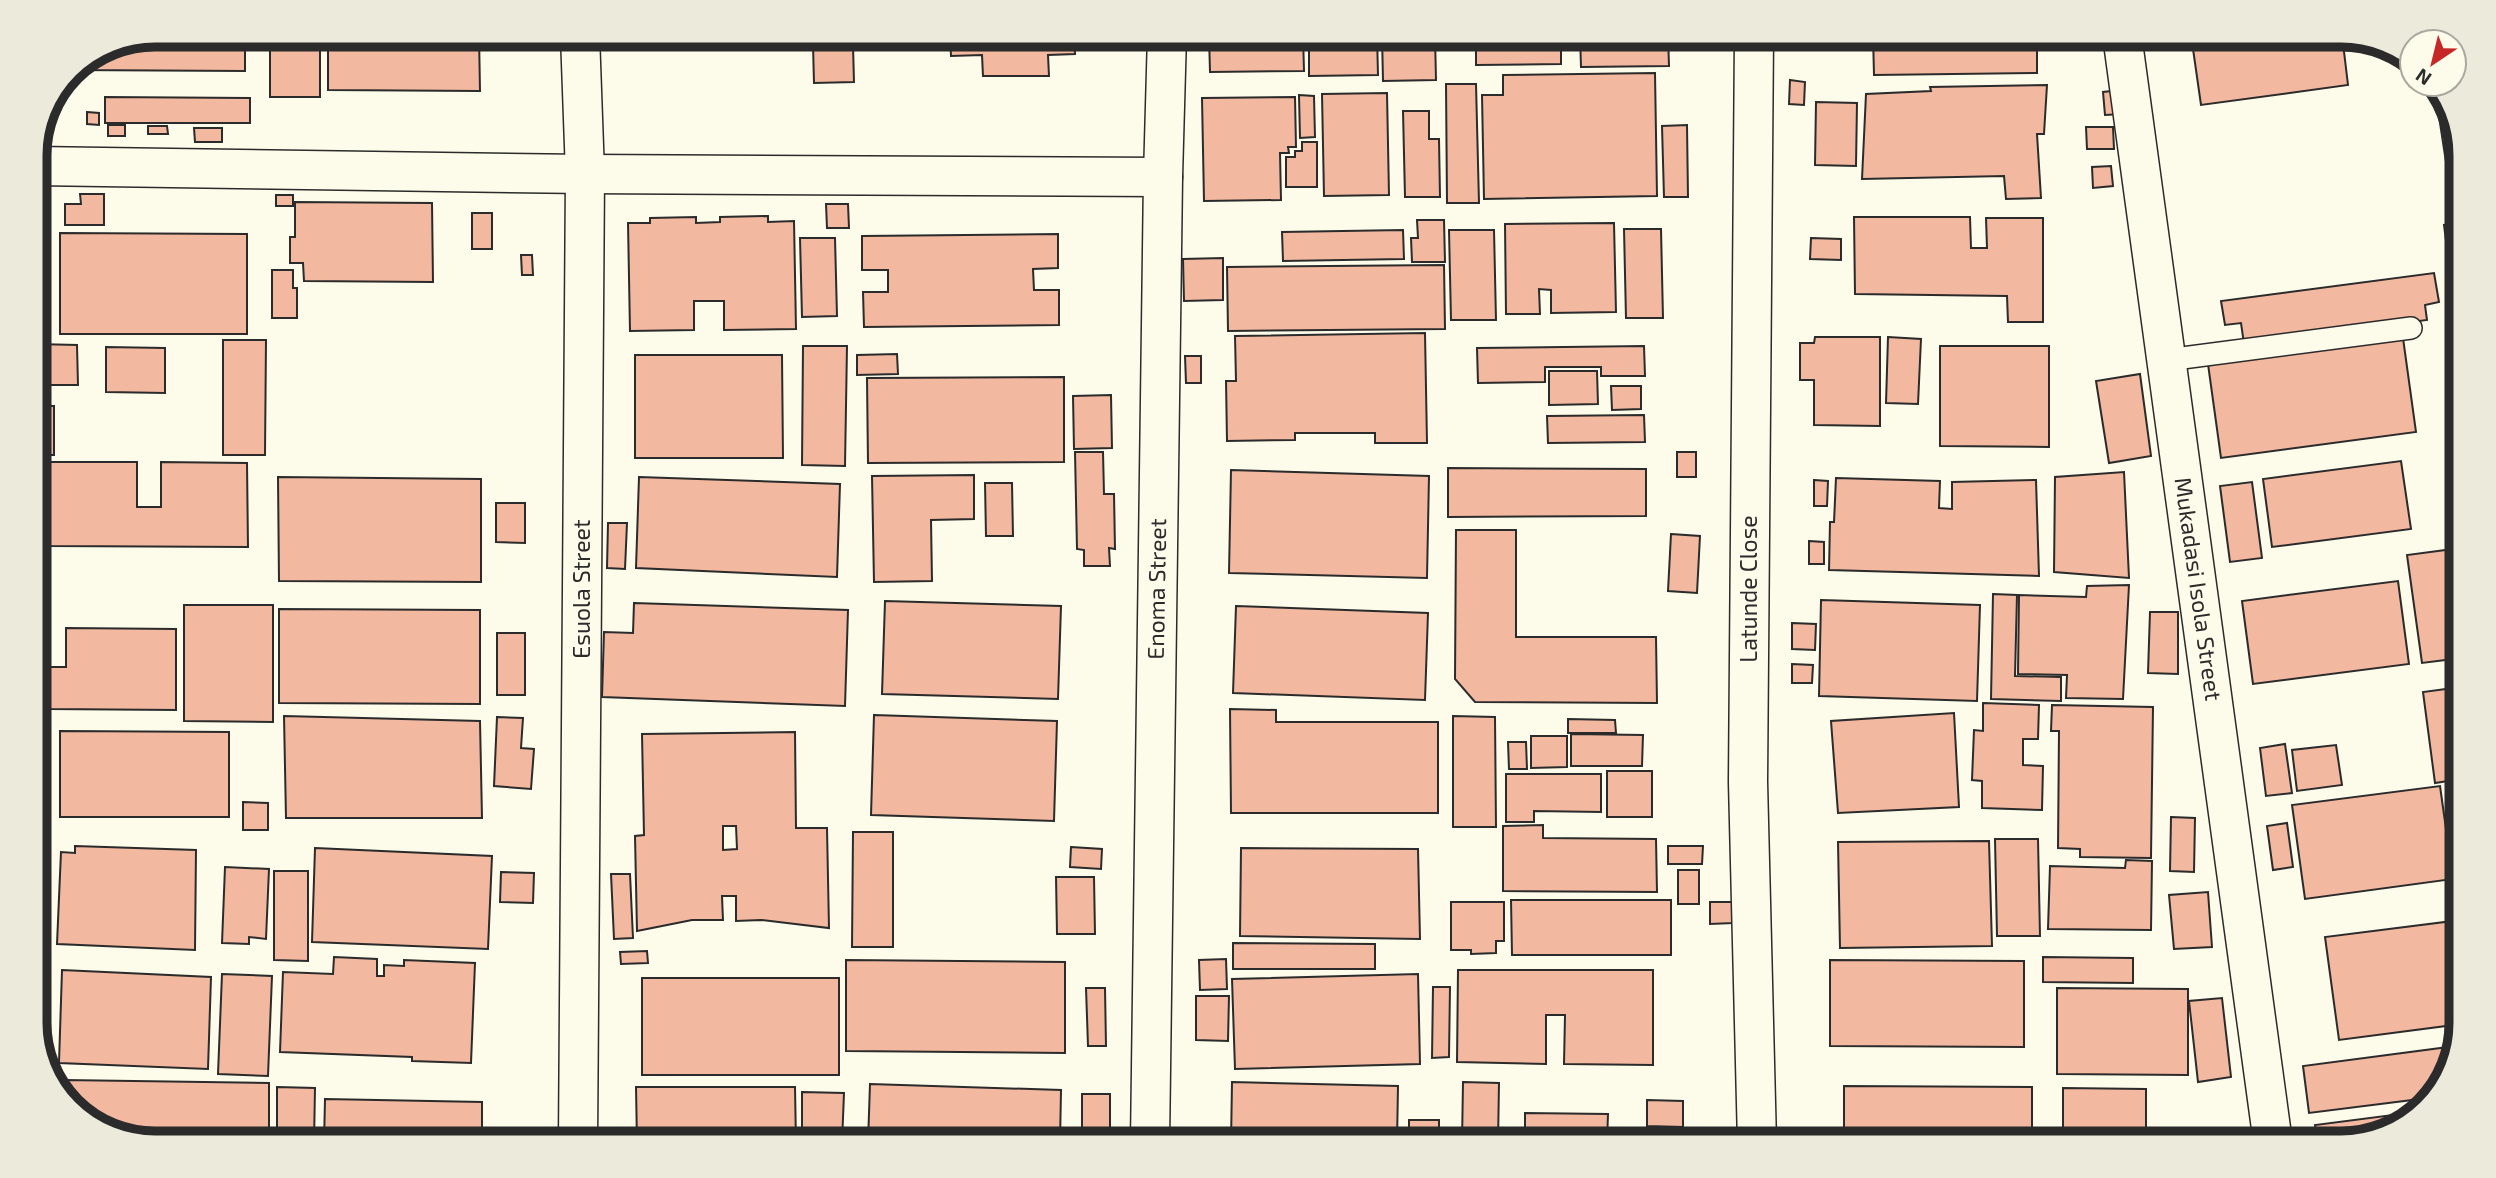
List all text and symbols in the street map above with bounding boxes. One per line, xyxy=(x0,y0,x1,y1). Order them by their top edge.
north arrow xyxy=(2398,28,2468,98)
text: N xyxy=(2411,64,2435,91)
street label: Mukadasi Isola Street xyxy=(2169,475,2229,703)
street label: Latunde Close xyxy=(1734,515,1762,663)
street label: Enoma Street xyxy=(1141,518,1171,660)
street label: Esuola Street xyxy=(567,519,595,659)

